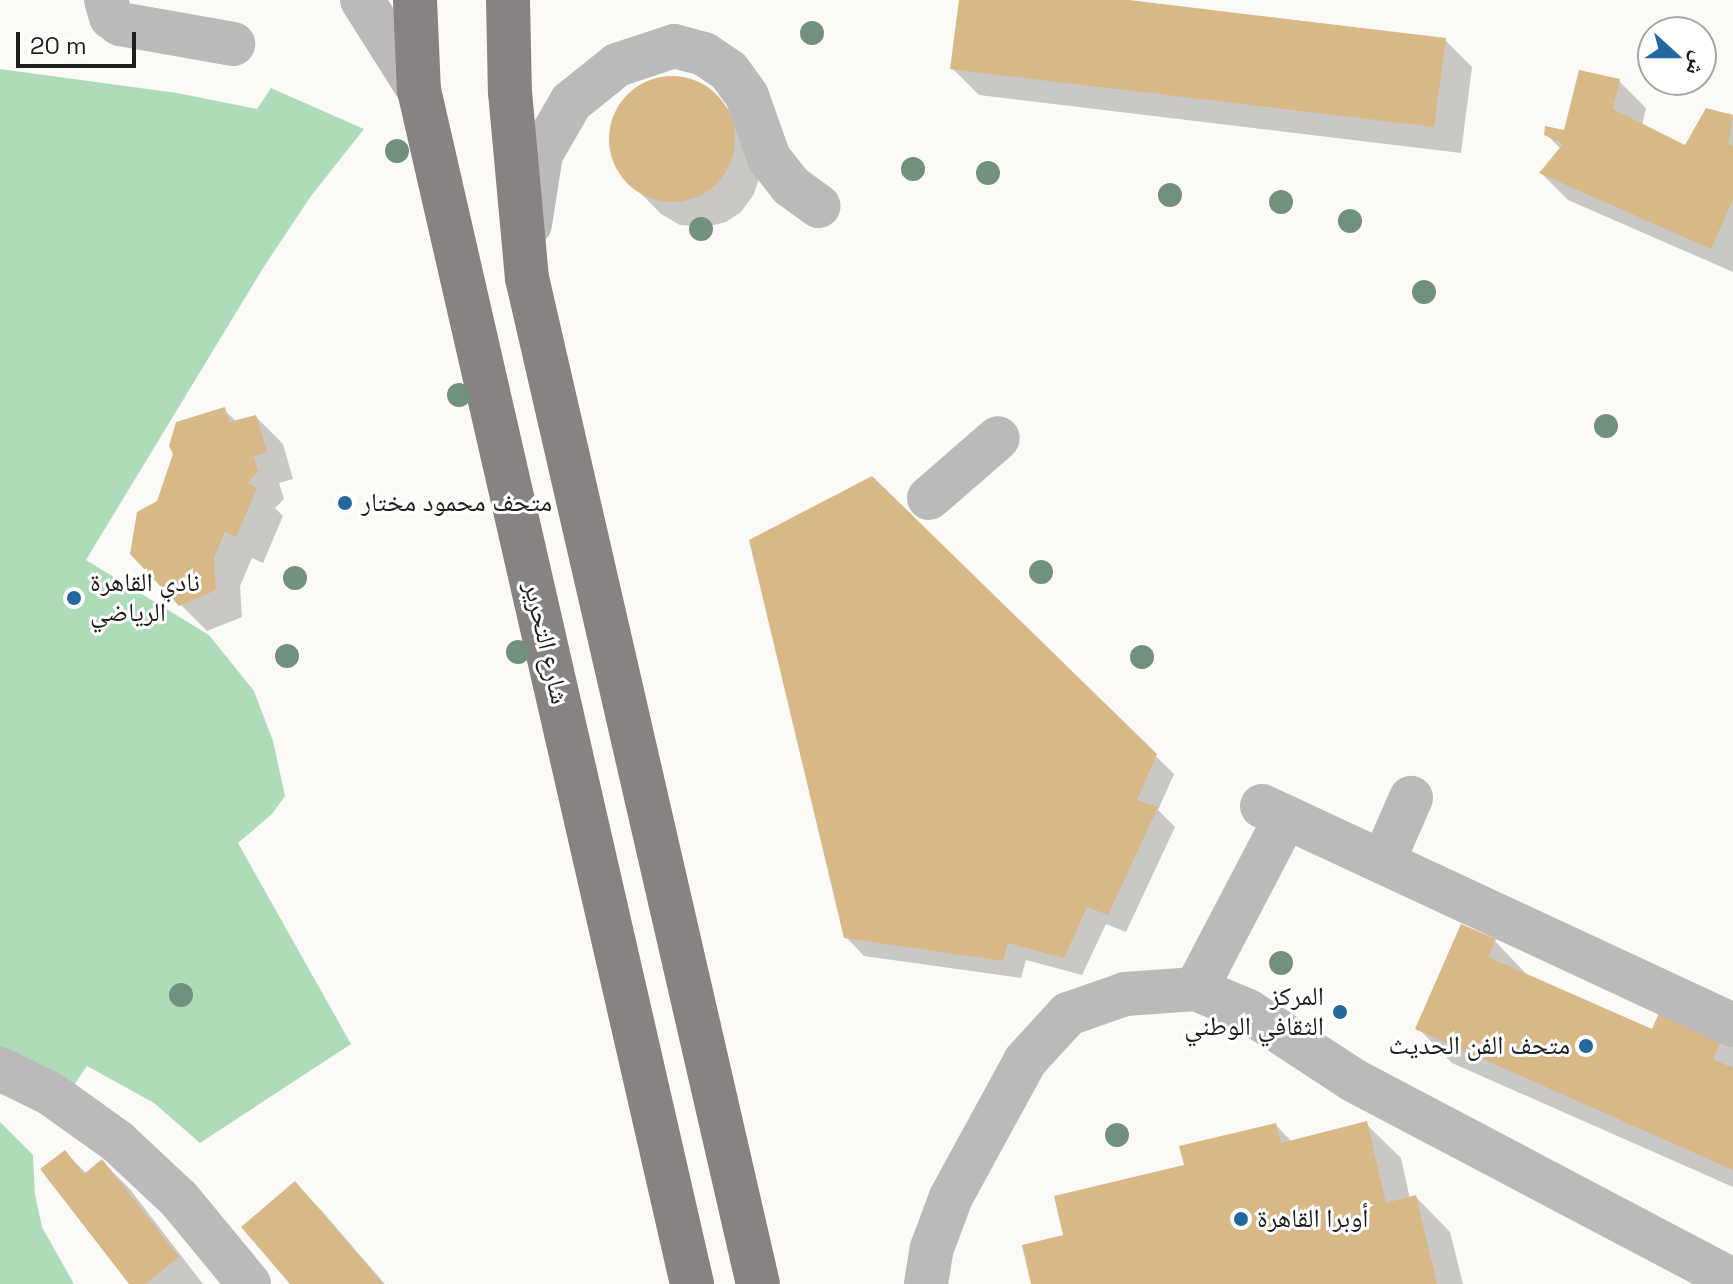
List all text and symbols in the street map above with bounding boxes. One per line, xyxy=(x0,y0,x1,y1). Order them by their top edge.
scale bar xyxy=(20,16,140,66)
north arrow xyxy=(1637,16,1717,96)
text: 20 m xyxy=(30,30,87,61)
text: ش xyxy=(1680,48,1715,80)
place label: متحف محمود مختار xyxy=(361,487,552,519)
marker: متحف محمود مختار xyxy=(336,494,354,512)
place label: نادي القاهرة الرياضي xyxy=(90,567,200,628)
street label: شارع التحرير xyxy=(517,579,575,707)
marker: نادي القاهرة الرياضي xyxy=(65,589,83,607)
place label: المركز الثقافي الوطني xyxy=(1184,981,1324,1042)
marker: المركز الثقافي الوطني xyxy=(1331,1003,1349,1021)
place label: متحف الفن الحديث xyxy=(1388,1030,1570,1062)
marker: متحف الفن الحديث xyxy=(1577,1037,1595,1055)
place label: أوبرا القاهرة xyxy=(1257,1203,1369,1235)
marker: أوبرا القاهرة xyxy=(1232,1210,1250,1228)

